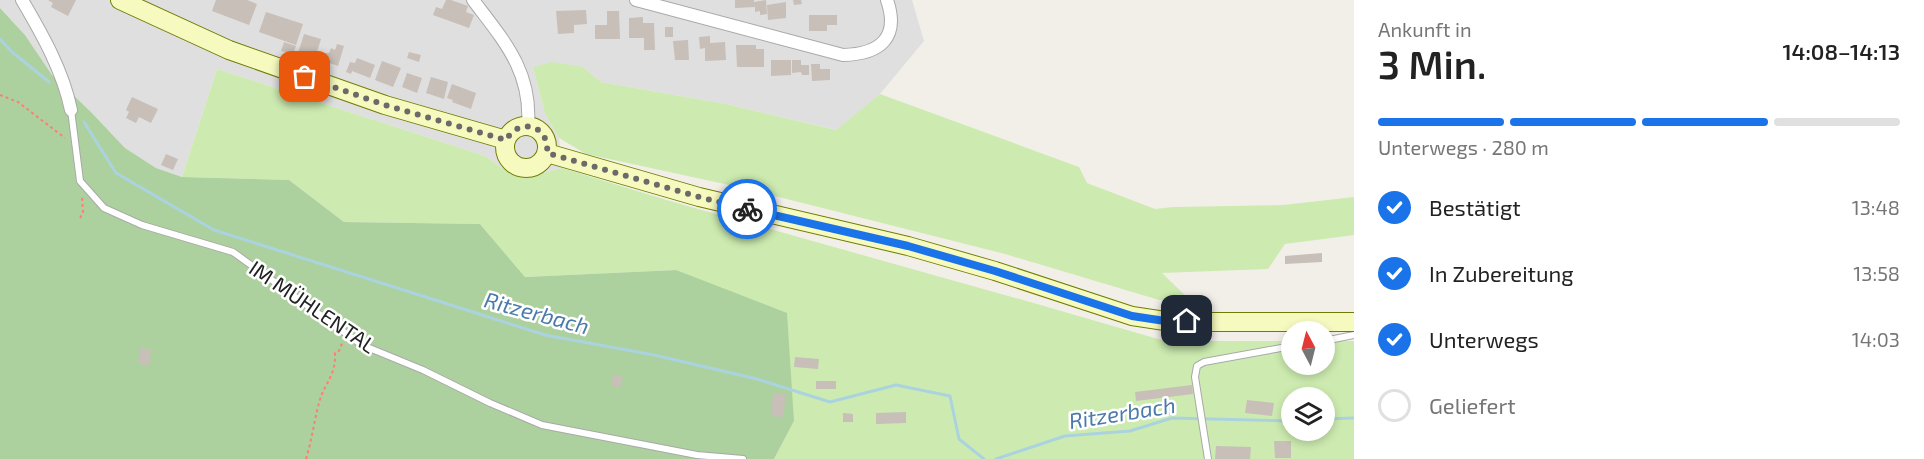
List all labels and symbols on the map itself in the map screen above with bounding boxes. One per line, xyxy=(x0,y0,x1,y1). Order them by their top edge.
pin xyxy=(279,51,330,102)
courier xyxy=(717,179,777,239)
street label: IM MÜHLENTAL xyxy=(245,254,381,358)
water label: Ritzerbach xyxy=(482,286,592,338)
pin xyxy=(1161,295,1212,346)
north arrow xyxy=(1281,321,1335,375)
water label: Ritzerbach xyxy=(1067,391,1177,433)

